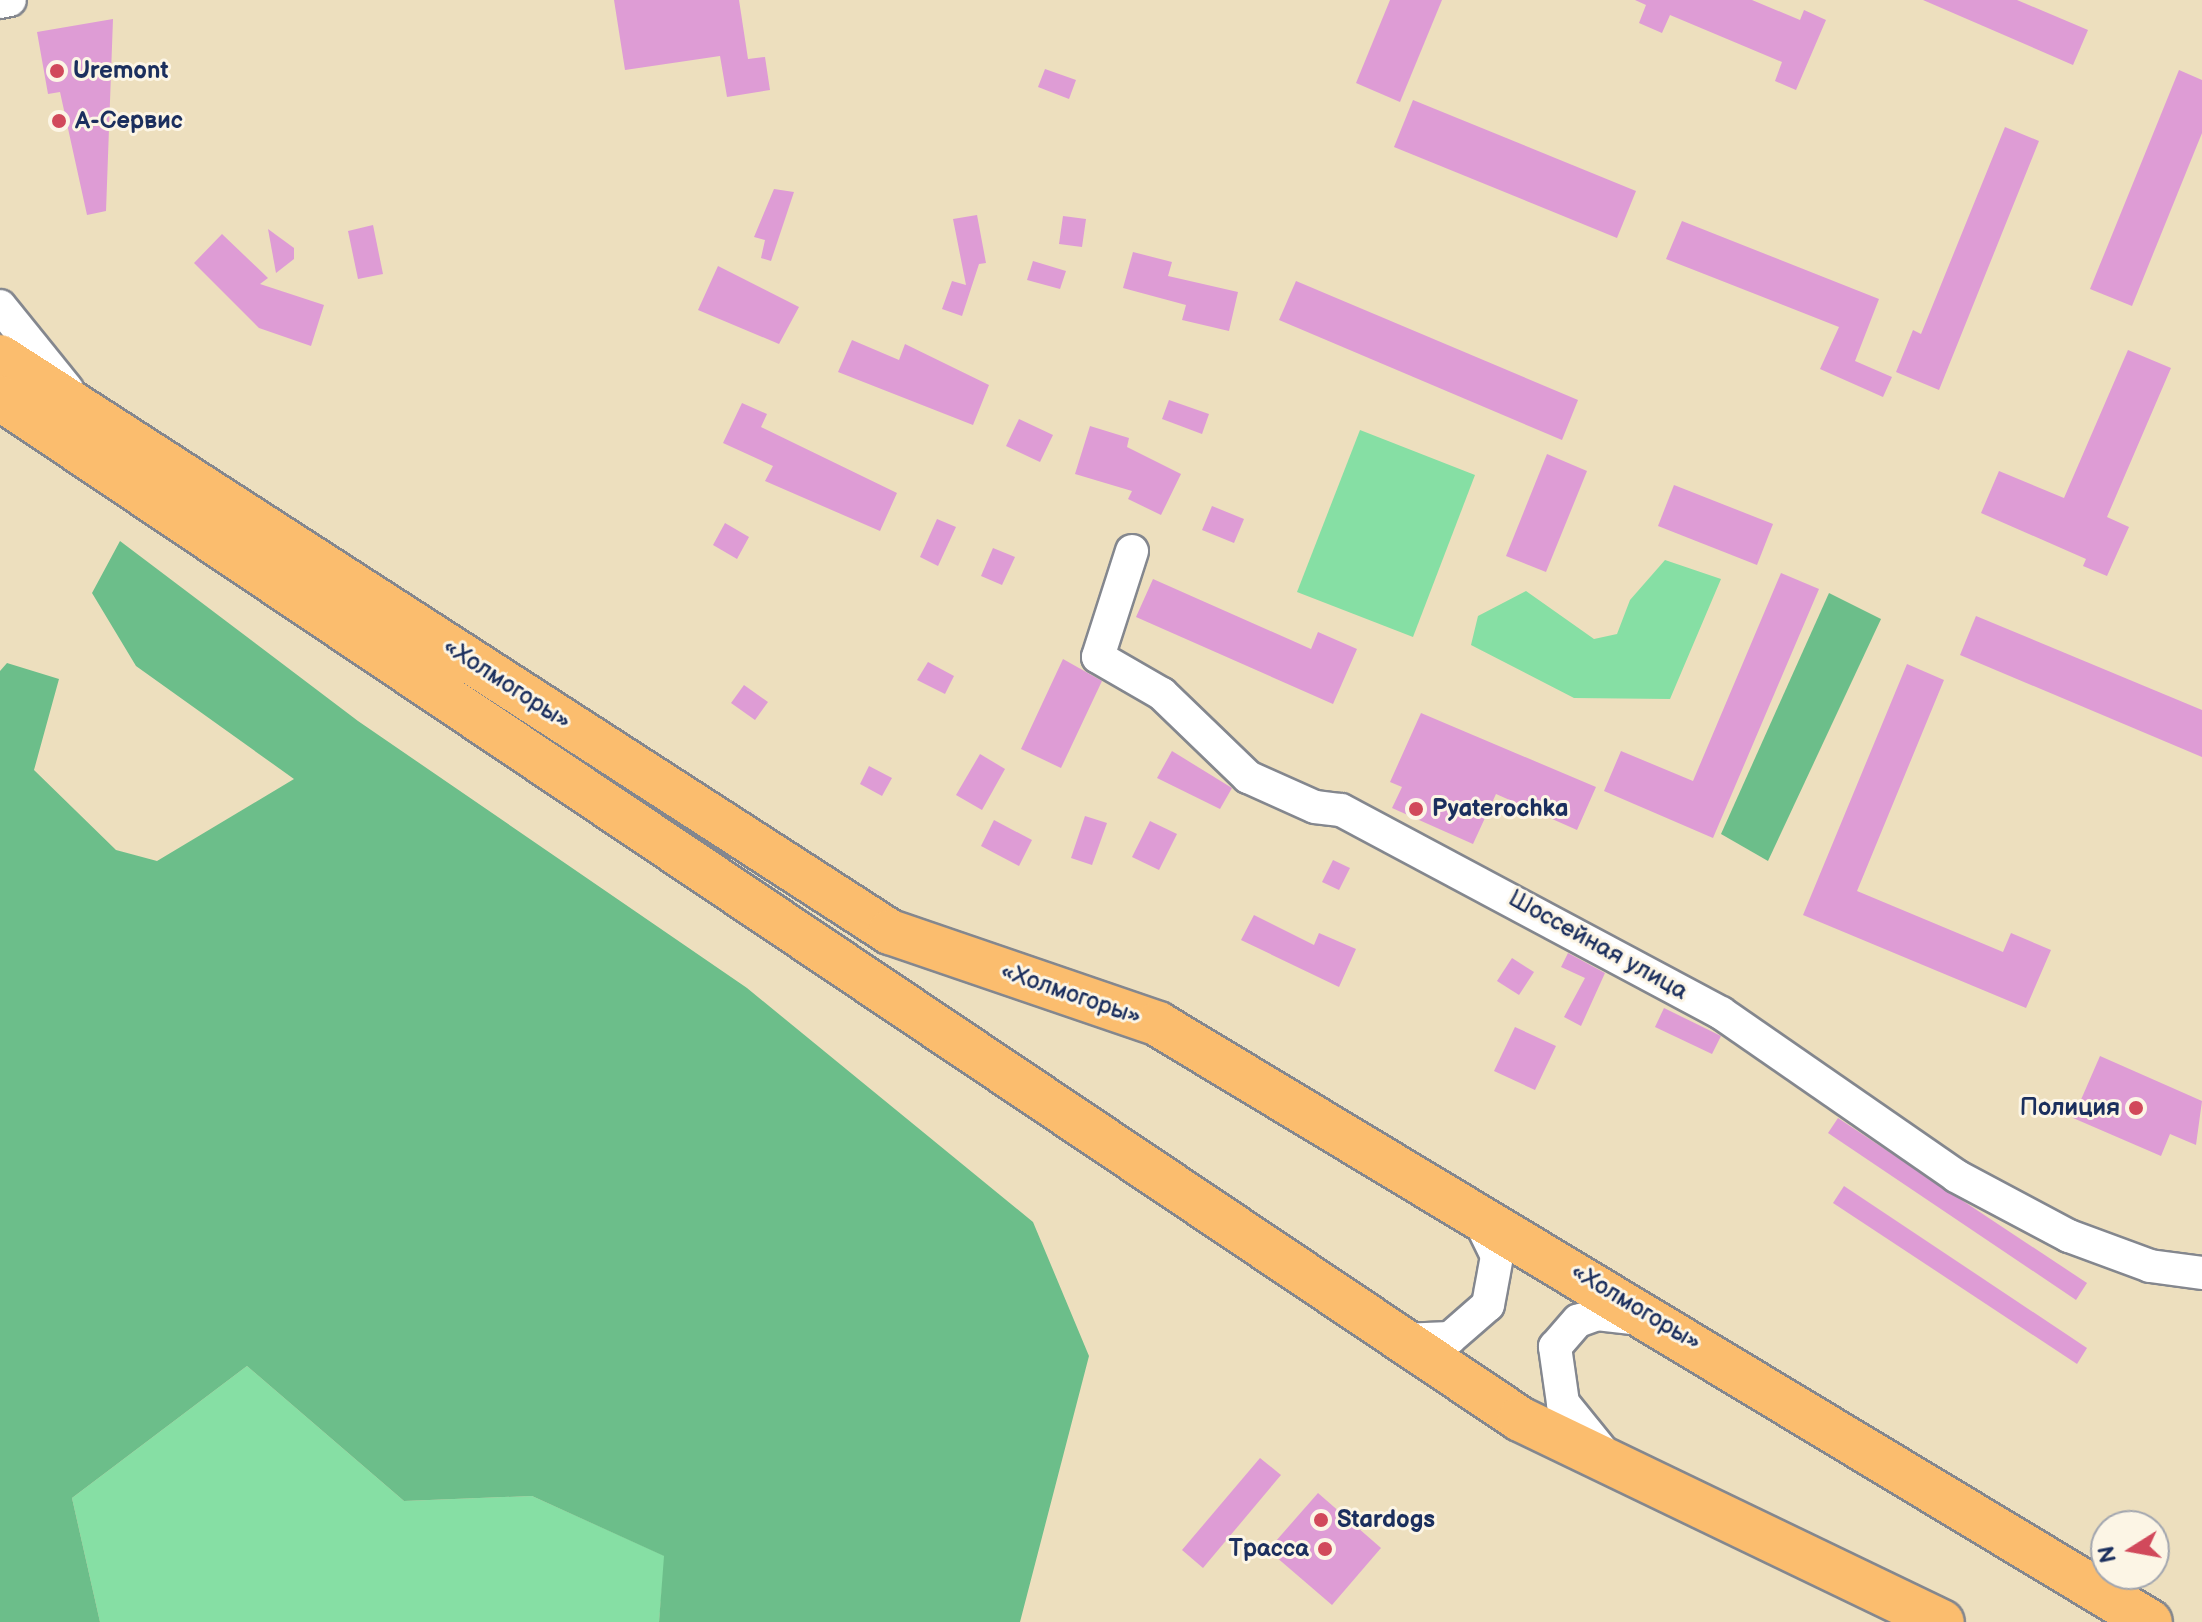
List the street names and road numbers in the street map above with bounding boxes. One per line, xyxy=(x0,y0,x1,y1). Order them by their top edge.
street label: «Холмогоры» xyxy=(438,632,576,736)
street label: Шоссейная улица xyxy=(1503,884,1693,1006)
street label: «Холмогоры» xyxy=(997,956,1145,1032)
street label: «Холмогоры» xyxy=(1566,1257,1706,1357)

